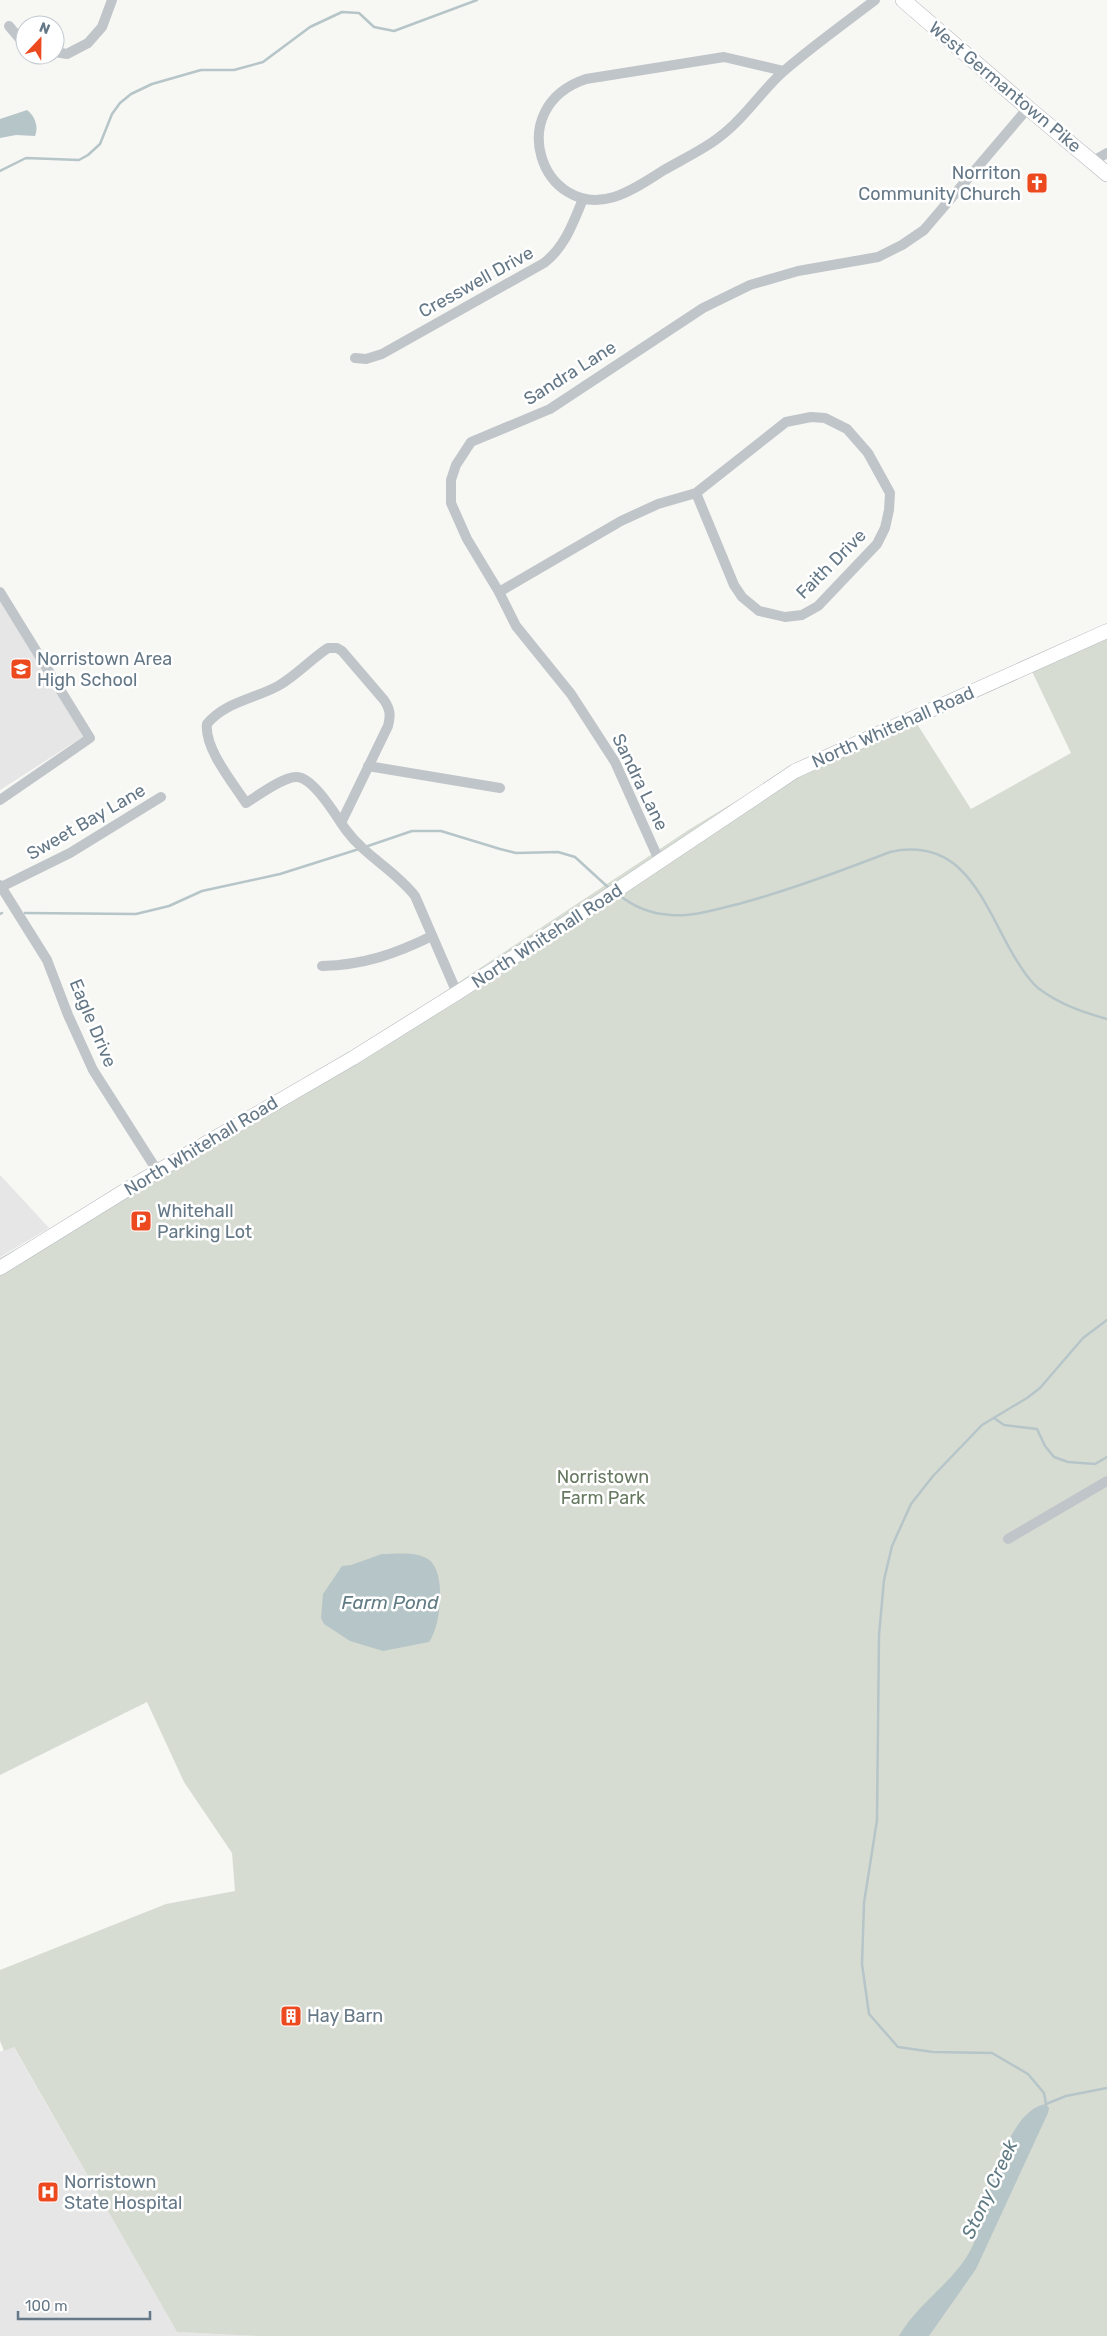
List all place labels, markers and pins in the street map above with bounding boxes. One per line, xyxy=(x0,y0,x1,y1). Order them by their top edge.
place label: Norriton Community Church xyxy=(858,162,1021,205)
church icon: Norriton Community Church xyxy=(1025,171,1049,195)
place label: Norristown Area High School xyxy=(37,648,172,691)
school or university icon: Norristown Area High School xyxy=(9,657,33,681)
place label: Whitehall Parking Lot xyxy=(157,1200,252,1243)
parking icon: Whitehall Parking Lot xyxy=(129,1209,153,1233)
building icon: Hay Barn xyxy=(279,2004,303,2028)
place label: Hay Barn xyxy=(307,2005,383,2027)
place label: Norristown State Hospital xyxy=(64,2171,182,2214)
hospital icon: Norristown State Hospital xyxy=(36,2180,60,2204)

